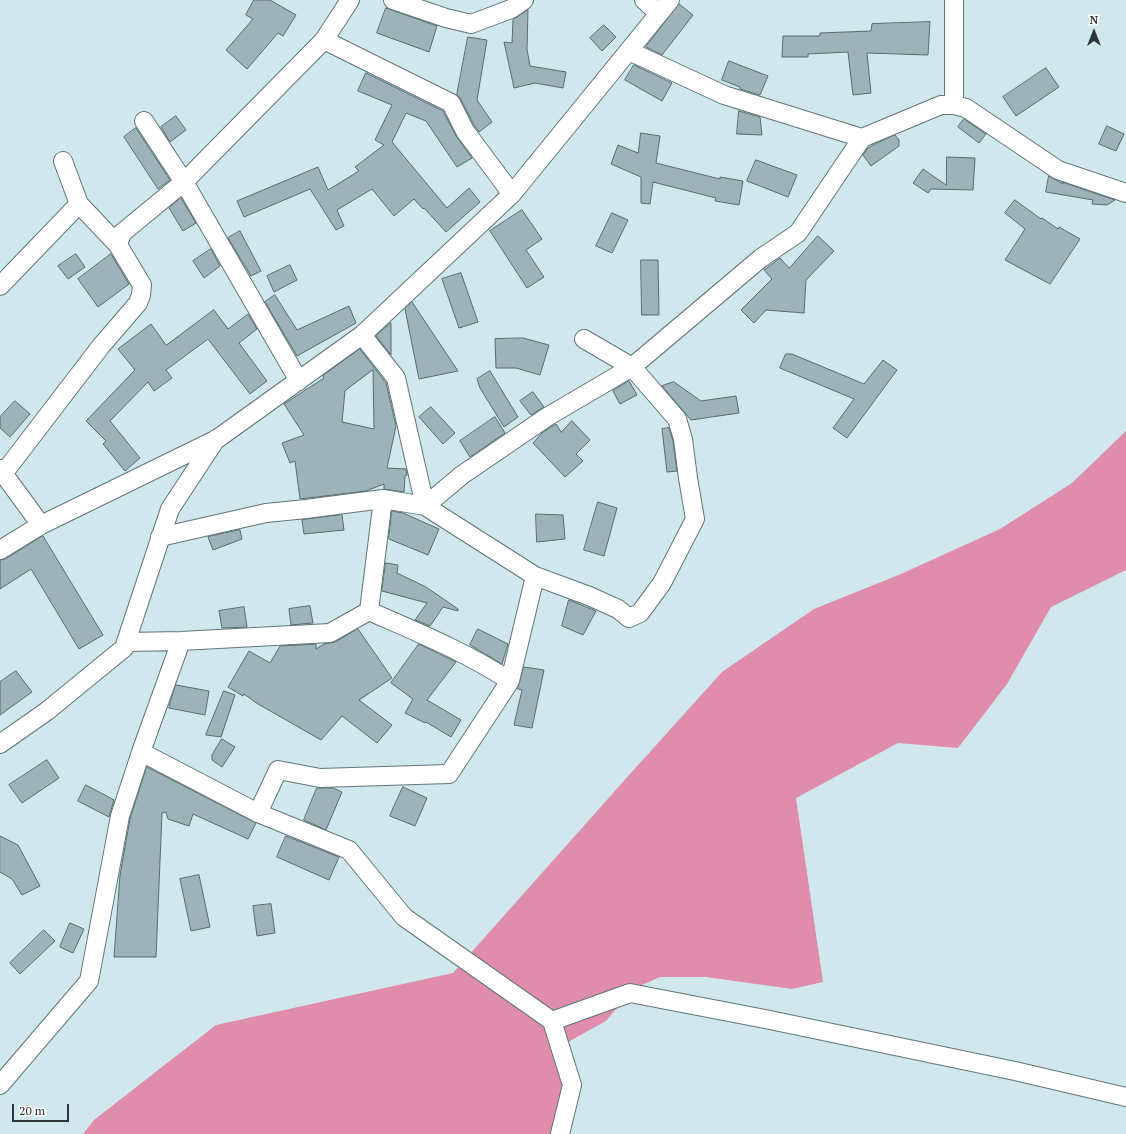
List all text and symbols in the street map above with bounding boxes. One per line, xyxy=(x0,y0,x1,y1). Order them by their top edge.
north arrow xyxy=(1074,12,1114,52)
text: N xyxy=(1090,13,1098,27)
scale bar xyxy=(14,1096,71,1122)
text: 20 m xyxy=(19,1103,45,1118)

